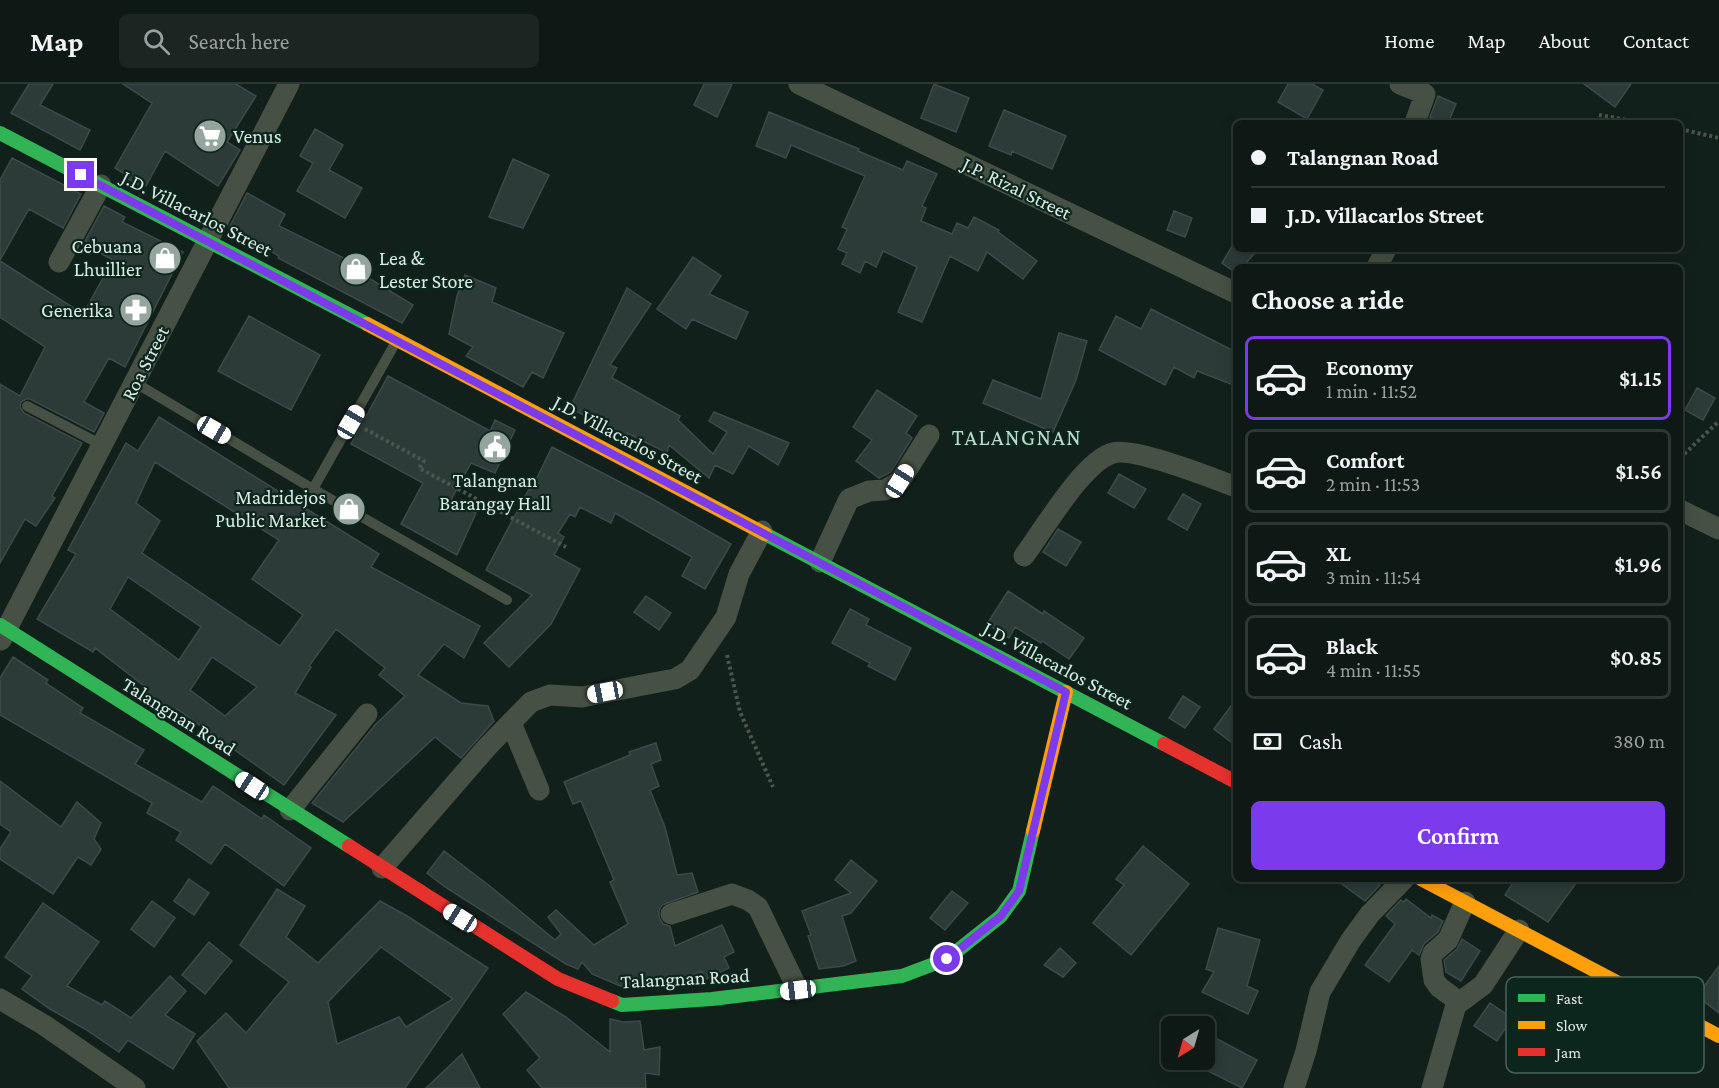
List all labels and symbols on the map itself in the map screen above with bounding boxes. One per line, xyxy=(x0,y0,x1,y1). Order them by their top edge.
supermarket icon: Venus xyxy=(192,118,228,154)
place label: Venus xyxy=(233,125,282,147)
street label: J.P. Rizal Street xyxy=(957,151,1075,225)
route end xyxy=(67,161,94,188)
street label: J.D. Villacarlos Street xyxy=(116,165,276,262)
place label: Cebuana Lhuillier xyxy=(71,235,142,280)
shop icon: Cebuana Lhuillier xyxy=(147,240,183,276)
place label: Lea & Lester Store xyxy=(379,247,473,292)
shop icon: Lea & Lester Store xyxy=(338,251,374,287)
pharmacy icon: Generika xyxy=(118,292,154,328)
place label: Generika xyxy=(41,299,113,321)
street label: Roa Street xyxy=(117,322,173,404)
street label: J.D. Villacarlos Street xyxy=(547,389,707,489)
car xyxy=(334,402,368,442)
car xyxy=(194,413,234,447)
district label: TALANGNAN xyxy=(952,425,1082,450)
public building icon: Talangnan Barangay Hall xyxy=(477,429,513,465)
car xyxy=(883,461,917,501)
place label: Talangnan Barangay Hall xyxy=(439,469,551,515)
place label: Madridejos Public Market xyxy=(215,486,326,531)
shop icon: Madridejos Public Market xyxy=(331,491,367,527)
street label: J.D. Villacarlos Street xyxy=(977,615,1137,715)
street label: Talangnan Road xyxy=(118,672,240,761)
car xyxy=(586,680,624,704)
car xyxy=(232,769,272,803)
car xyxy=(440,901,480,935)
route start xyxy=(933,945,960,972)
street label: Talangnan Road xyxy=(620,964,751,993)
legend xyxy=(1506,977,1704,1073)
car xyxy=(779,979,817,1001)
text: Fast xyxy=(1556,990,1583,1007)
north arrow xyxy=(1161,1016,1215,1070)
text: Slow xyxy=(1556,1017,1588,1034)
text: Jam xyxy=(1554,1044,1581,1062)

